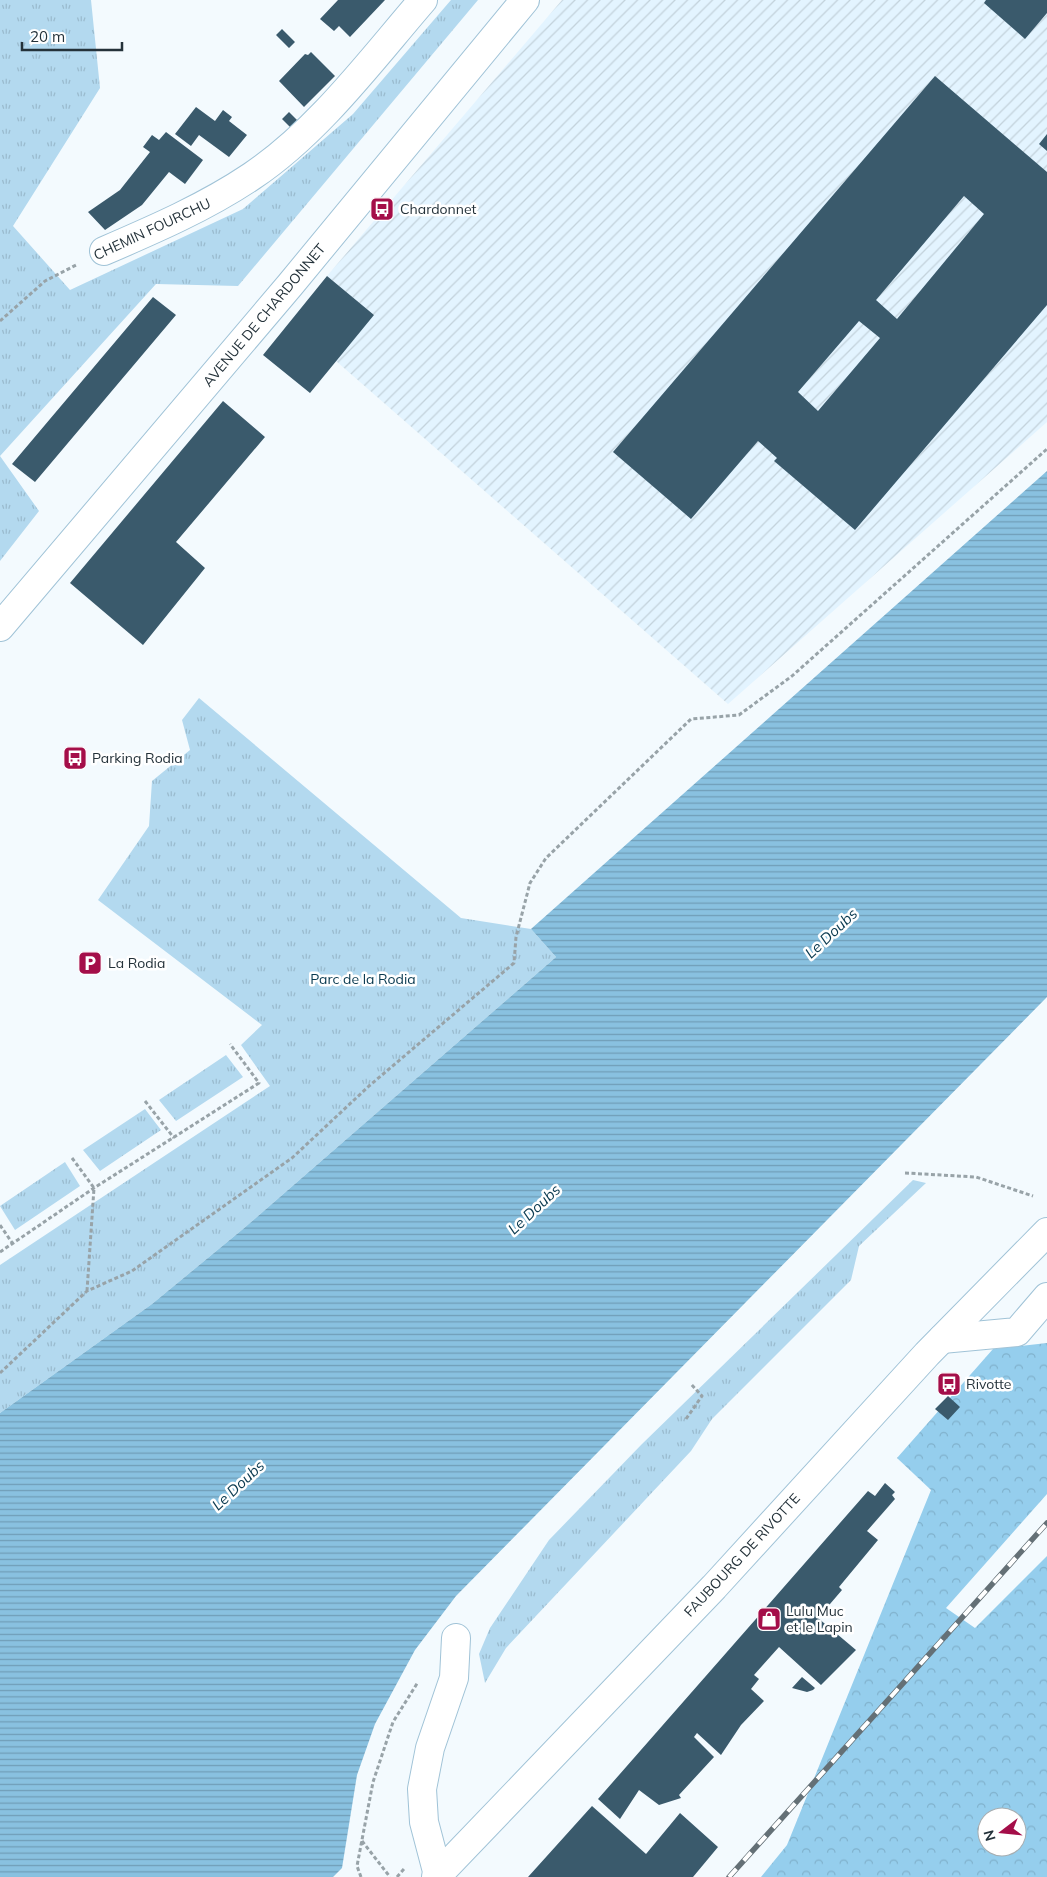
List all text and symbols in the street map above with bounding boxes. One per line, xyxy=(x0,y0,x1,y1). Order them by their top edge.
scale bar xyxy=(22,20,122,52)
text: 20 m xyxy=(30,27,65,46)
street label: CHEMIN FOURCHU xyxy=(91,194,213,264)
bus stop icon: Chardonnet xyxy=(369,196,395,222)
place label: Chardonnet xyxy=(400,200,477,218)
street label: AVENUE DE CHARDONNET xyxy=(199,239,330,390)
bus stop icon: Parking Rodia xyxy=(62,745,88,771)
place label: Parking Rodia xyxy=(92,749,183,767)
water label: Le Doubs xyxy=(801,904,861,962)
parking icon: La Rodia xyxy=(77,950,103,976)
place label: La Rodia xyxy=(108,954,165,972)
park label: Parc de la Rodia xyxy=(310,970,416,988)
water label: Le Doubs xyxy=(504,1180,564,1238)
bus stop icon: Rivotte xyxy=(936,1371,962,1397)
place label: Rivotte xyxy=(966,1375,1011,1393)
water label: Le Doubs xyxy=(208,1456,268,1514)
street label: FAUBOURG DE RIVOTTE xyxy=(680,1490,804,1620)
place label: Lulu Muc et le Lapin xyxy=(786,1602,853,1636)
shop icon: Lulu Muc et le Lapin xyxy=(756,1606,782,1632)
north arrow xyxy=(977,1807,1027,1857)
text: N xyxy=(979,1828,1000,1843)

